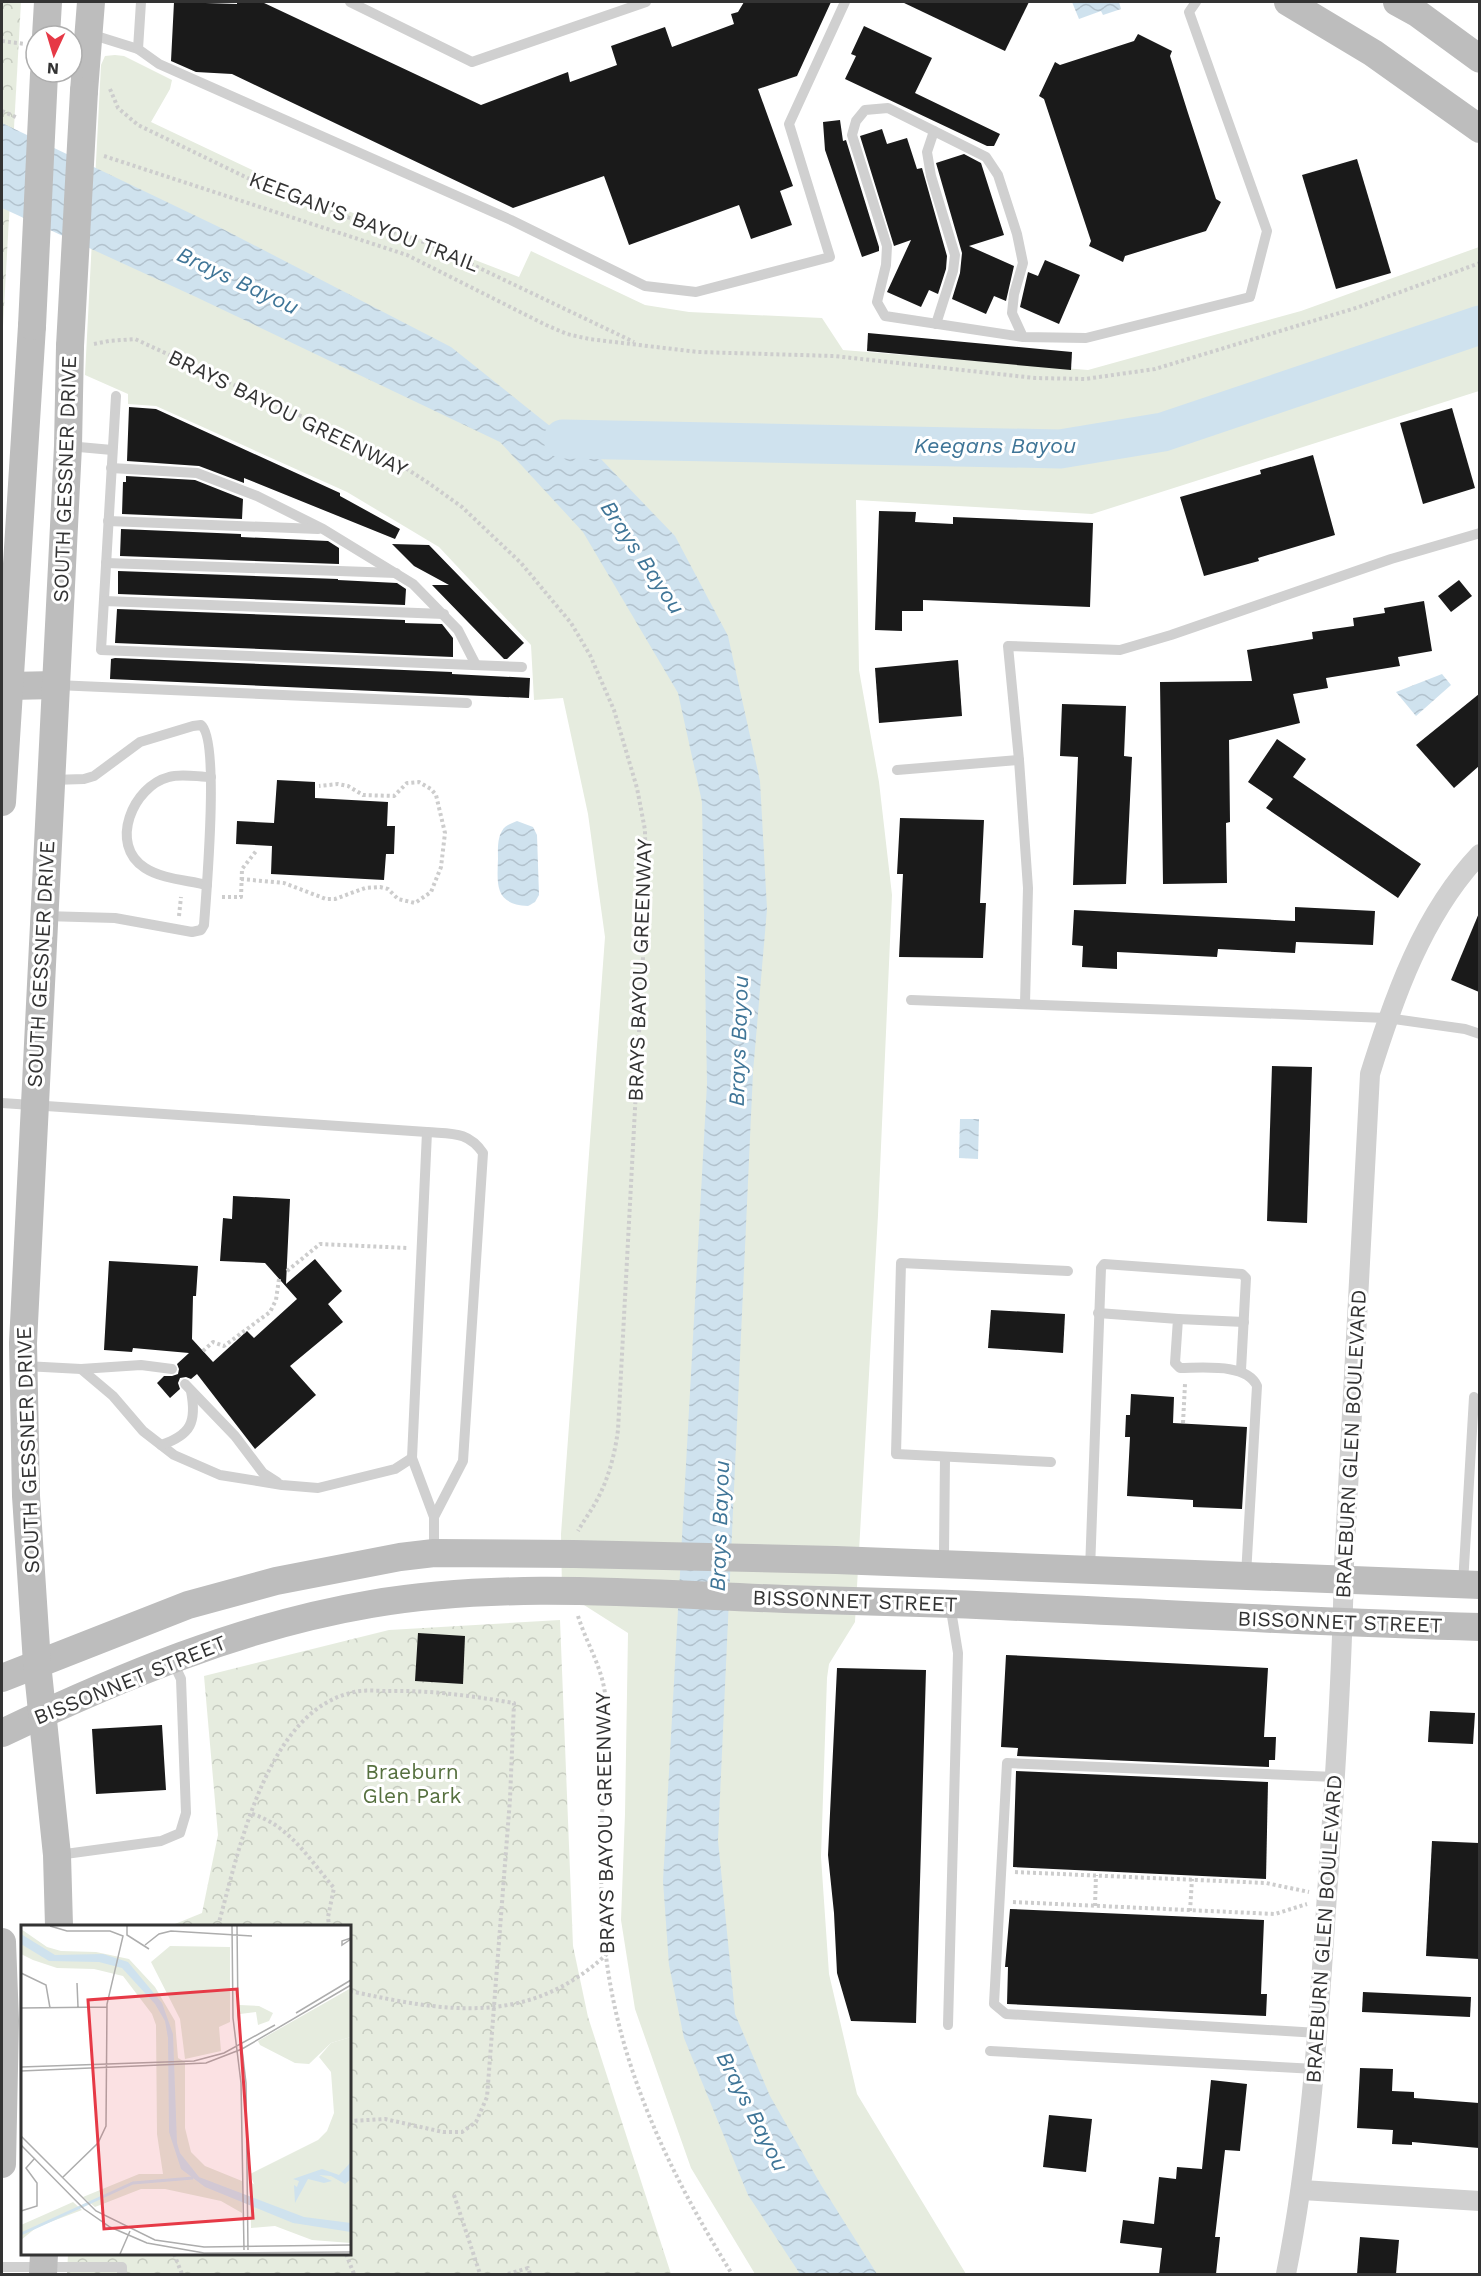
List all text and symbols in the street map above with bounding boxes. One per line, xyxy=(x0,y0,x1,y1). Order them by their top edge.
north arrow xyxy=(24,24,84,84)
text: N xyxy=(46,59,60,78)
street label: KEEGAN'S BAYOU TRAIL xyxy=(246,166,483,277)
water label: Brays Bayou xyxy=(173,241,303,320)
street label: BRAYS BAYOU GREENWAY xyxy=(165,344,412,481)
street label: SOUTH GESSNER DRIVE xyxy=(48,355,81,603)
water label: Keegans Bayou xyxy=(914,433,1076,458)
water label: Brays Bayou xyxy=(596,496,690,619)
street label: BRAYS BAYOU GREENWAY xyxy=(622,838,657,1102)
street label: SOUTH GESSNER DRIVE xyxy=(22,840,59,1088)
water label: Brays Bayou xyxy=(724,975,753,1107)
street label: BRAEBURN GLEN BOULEVARD xyxy=(1330,1289,1371,1599)
street label: SOUTH GESSNER DRIVE xyxy=(11,1326,44,1574)
water label: Brays Bayou xyxy=(705,1460,734,1592)
street label: BISSONNET STREET xyxy=(752,1584,958,1617)
street label: BISSONNET STREET xyxy=(1237,1605,1443,1638)
street label: BISSONNET STREET xyxy=(30,1629,230,1730)
street label: BRAYS BAYOU GREENWAY xyxy=(590,1691,619,1955)
park label: Braeburn Glen Park xyxy=(362,1759,462,1808)
street label: BRAEBURN GLEN BOULEVARD xyxy=(1300,1774,1347,2084)
inset map xyxy=(21,1925,351,2255)
water label: Brays Bayou xyxy=(712,2047,793,2175)

